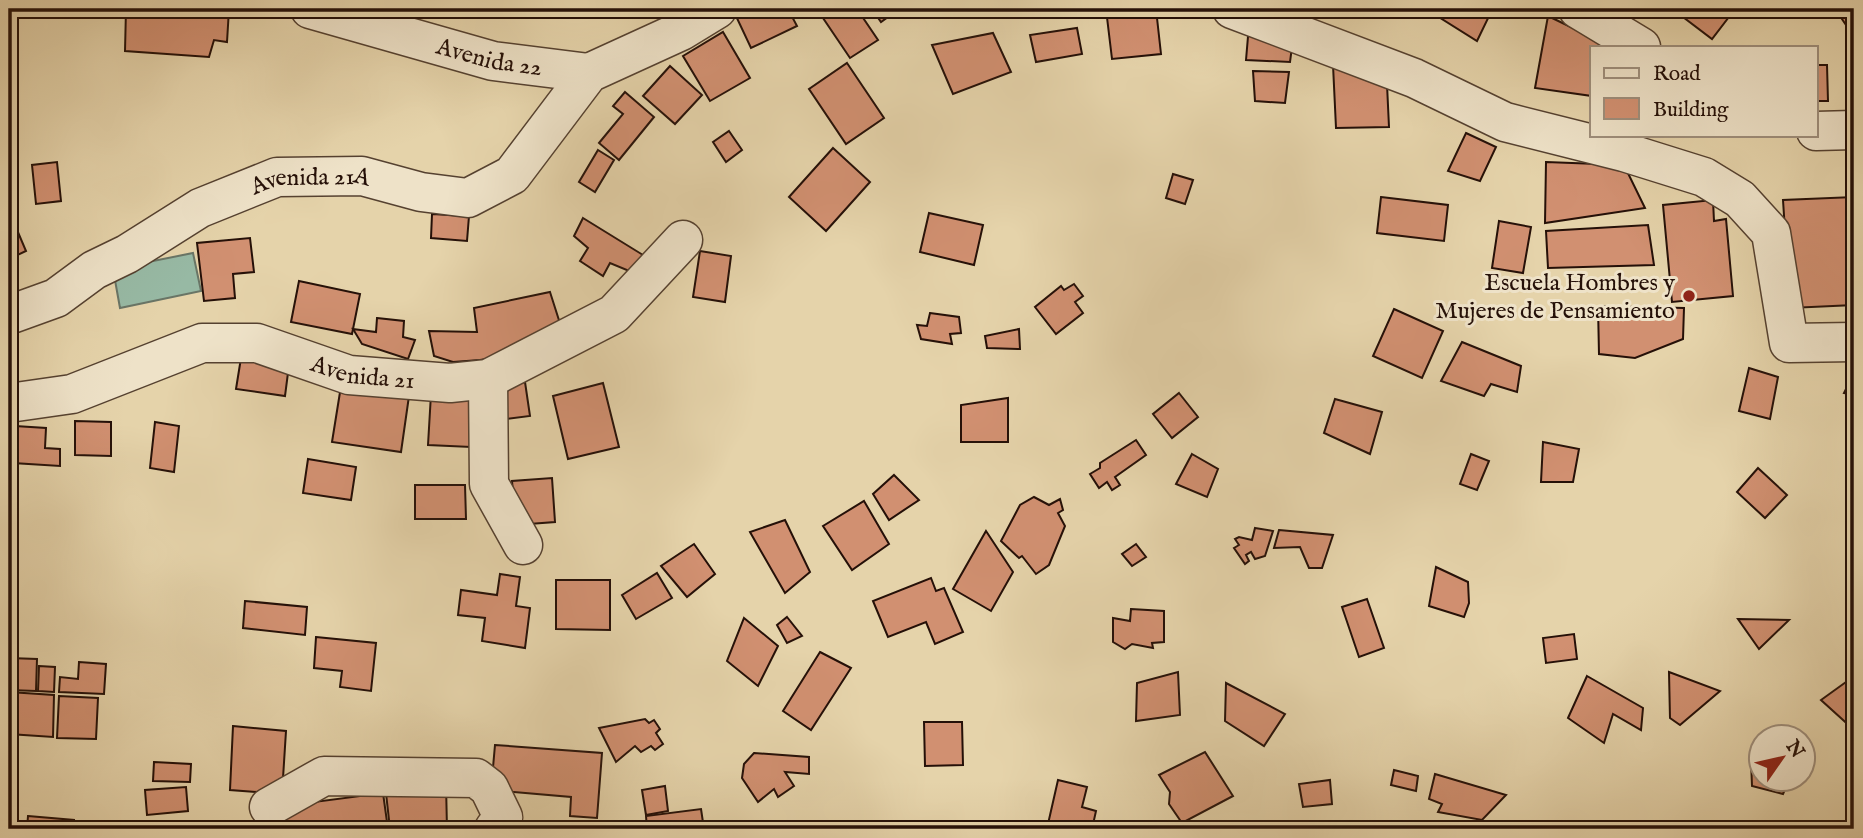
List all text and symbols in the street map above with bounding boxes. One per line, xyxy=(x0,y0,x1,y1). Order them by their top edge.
street label: Avenida 22 xyxy=(432,31,544,84)
legend xyxy=(1590,46,1818,136)
text: Road xyxy=(1653,61,1701,88)
text: Building xyxy=(1653,97,1729,124)
street label: Avenida 21A xyxy=(245,160,375,204)
place label: Escuela Hombres y Mujeres de Pensamiento xyxy=(1435,268,1675,327)
marker: Escuela Hombres y Mujeres de Pensamiento xyxy=(1681,288,1697,304)
street label: Avenida 21 xyxy=(305,349,416,397)
north arrow xyxy=(1748,722,1818,792)
text: N xyxy=(1779,735,1809,764)

